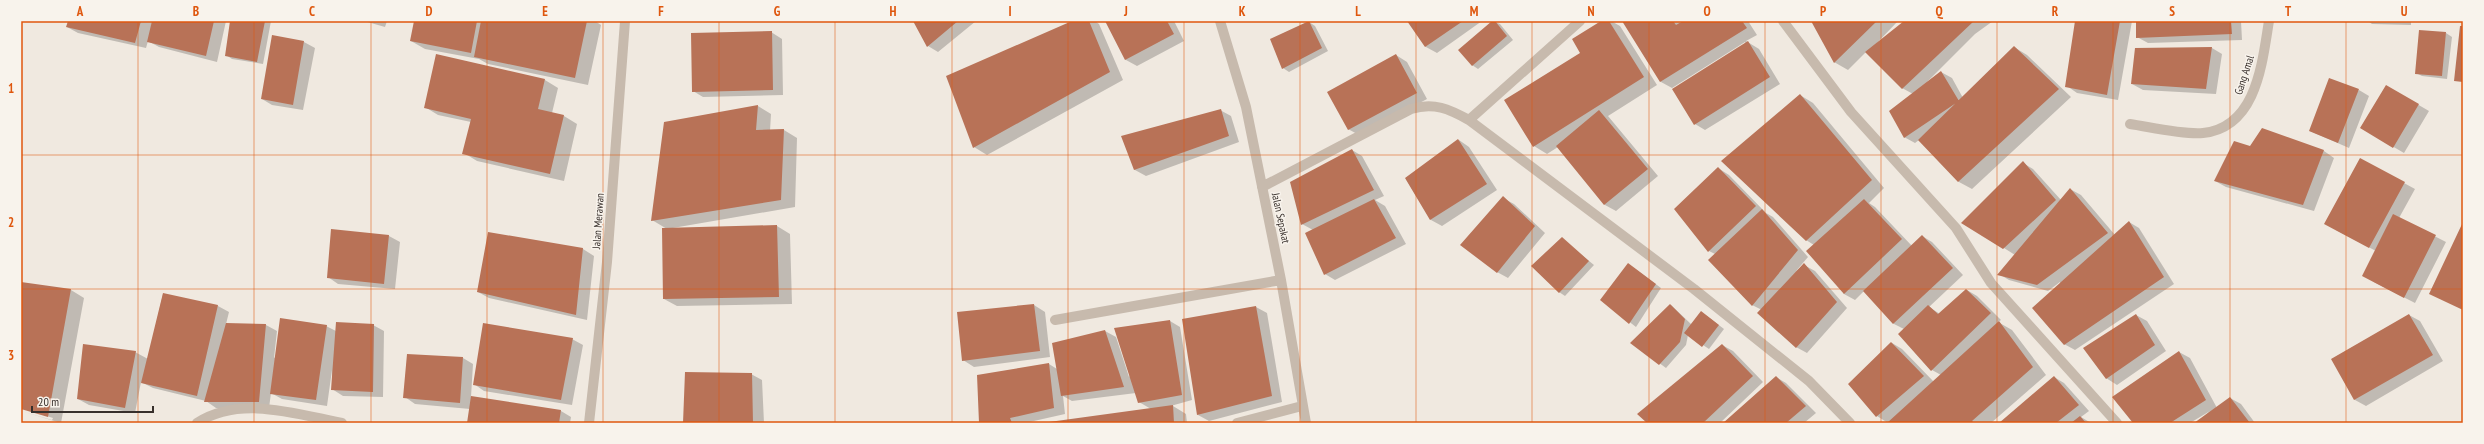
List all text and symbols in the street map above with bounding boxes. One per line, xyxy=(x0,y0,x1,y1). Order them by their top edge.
text: A xyxy=(76,3,84,20)
text: B xyxy=(193,3,199,20)
text: C xyxy=(309,3,315,20)
text: D xyxy=(426,3,433,20)
text: E xyxy=(542,3,548,20)
text: F xyxy=(658,3,664,20)
text: G xyxy=(774,3,781,20)
text: H xyxy=(890,3,897,20)
text: I xyxy=(1008,3,1012,20)
text: J xyxy=(1123,3,1128,20)
text: K xyxy=(1239,3,1246,20)
text: L xyxy=(1355,3,1361,20)
text: M xyxy=(1470,3,1479,20)
text: N xyxy=(1587,3,1595,20)
text: O xyxy=(1703,3,1711,20)
text: P xyxy=(1820,3,1826,20)
text: Q xyxy=(1935,3,1943,20)
text: R xyxy=(2052,3,2059,20)
text: S xyxy=(2169,3,2175,20)
text: T xyxy=(2285,3,2292,20)
text: U xyxy=(2401,3,2408,20)
street label: Gang Amal xyxy=(2231,53,2257,97)
text: 1 xyxy=(8,80,14,97)
street label: Jalan Sepakat xyxy=(1269,190,1293,245)
street label: Jalan Merawan xyxy=(589,192,607,250)
text: 2 xyxy=(8,214,14,231)
text: 3 xyxy=(8,347,14,364)
scale bar xyxy=(32,388,153,414)
text: 20 m xyxy=(38,394,59,409)

